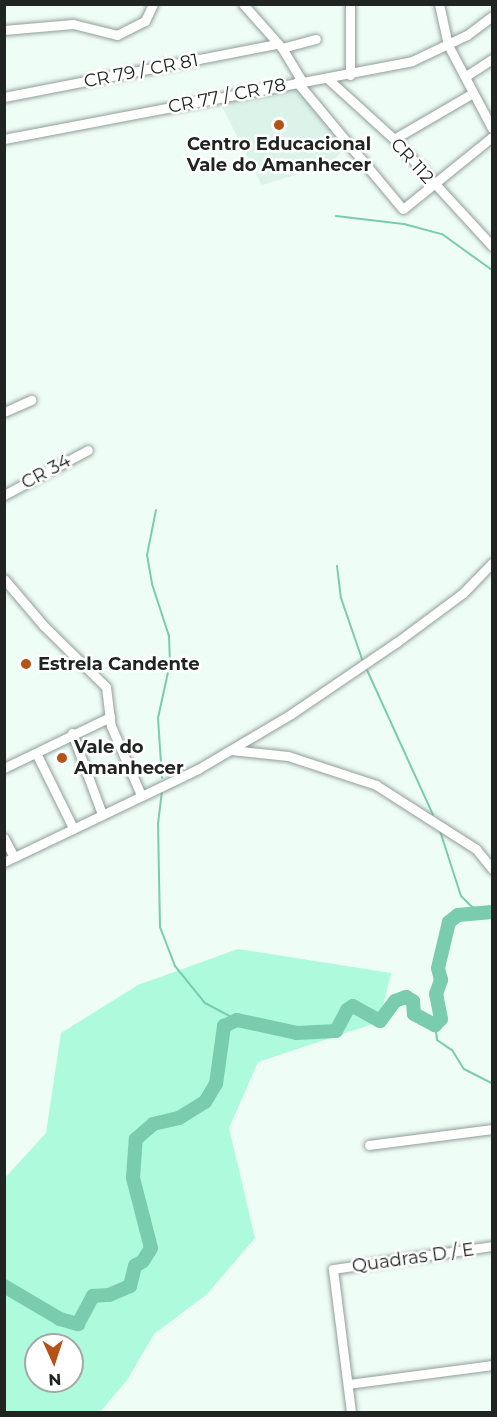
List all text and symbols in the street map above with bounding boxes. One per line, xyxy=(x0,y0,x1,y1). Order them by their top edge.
street label: CR 79 / CR 81 xyxy=(82,49,200,93)
street label: CR 77 / CR 78 xyxy=(166,74,288,118)
marker: Centro Educacional Vale do Amanhecer xyxy=(272,118,286,132)
place label: Centro Educacional Vale do Amanhecer xyxy=(187,134,371,176)
street label: CR 112 xyxy=(386,134,438,188)
street label: CR 34 xyxy=(18,450,74,494)
place label: Estrela Candente xyxy=(38,653,200,675)
marker: Estrela Candente xyxy=(19,657,33,671)
place label: Vale do Amanhecer xyxy=(74,737,184,780)
marker: Vale do Amanhecer xyxy=(55,751,69,765)
street label: Quadras D / E xyxy=(351,1239,475,1277)
north arrow xyxy=(24,1333,84,1393)
text: N xyxy=(48,1370,62,1389)

